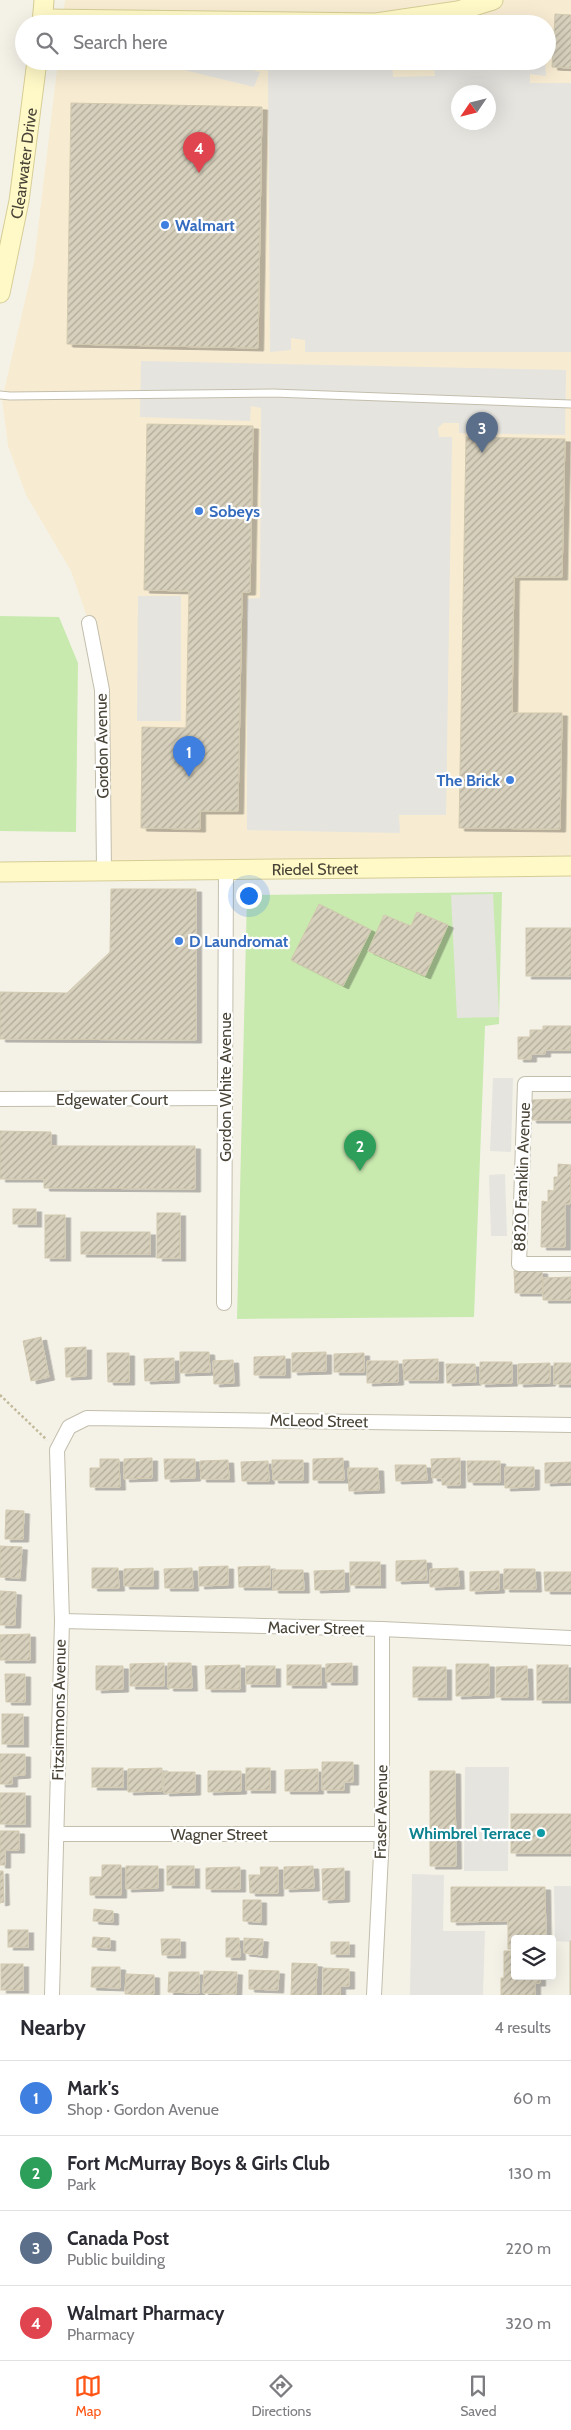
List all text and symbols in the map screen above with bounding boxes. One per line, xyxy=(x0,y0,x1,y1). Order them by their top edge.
search box xyxy=(15,15,556,70)
icon: search xyxy=(33,29,61,57)
text: Search here xyxy=(73,31,167,54)
north arrow xyxy=(451,85,496,130)
street label: Clearwater Drive xyxy=(6,107,40,220)
pin: 4 xyxy=(183,132,215,173)
place label: Walmart xyxy=(175,216,235,235)
marker: Walmart xyxy=(159,219,171,231)
pin: 3 xyxy=(466,412,498,453)
place label: Sobeys xyxy=(209,502,260,521)
marker: Sobeys xyxy=(193,505,205,517)
street label: Gordon Avenue xyxy=(92,693,112,799)
pin: 1 xyxy=(173,736,205,777)
place label: The Brick xyxy=(436,771,500,790)
marker: The Brick xyxy=(504,774,516,786)
street label: Riedel Street xyxy=(271,859,359,879)
your location xyxy=(236,883,262,909)
place label: D Laundromat xyxy=(189,932,289,951)
marker: D Laundromat xyxy=(173,935,185,947)
street label: Gordon White Avenue xyxy=(216,1012,235,1162)
street label: Edgewater Court xyxy=(56,1090,169,1109)
street label: 8820 Franklin Avenue xyxy=(510,1102,534,1252)
pin: 2 xyxy=(344,1130,376,1171)
street label: McLeod Street xyxy=(270,1411,369,1431)
street label: Maciver Street xyxy=(267,1618,365,1638)
street label: Fitzsimmons Avenue xyxy=(48,1639,70,1781)
street label: Fraser Avenue xyxy=(371,1765,391,1859)
place label: Whimbrel Terrace xyxy=(409,1824,531,1843)
street label: Wagner Street xyxy=(170,1825,268,1844)
marker: Whimbrel Terrace xyxy=(535,1827,547,1839)
map controls xyxy=(511,1935,556,1980)
button: layers xyxy=(511,1935,556,1980)
text: Nearby xyxy=(20,2015,86,2040)
text: 4 results xyxy=(494,2018,551,2037)
text: Mark's xyxy=(67,2077,119,2100)
text: 1 xyxy=(33,2089,39,2108)
text: 60 m xyxy=(513,2089,551,2108)
text: Shop · Gordon Avenue xyxy=(67,2100,219,2119)
text: Fort McMurray Boys & Girls Club xyxy=(67,2152,330,2175)
text: 2 xyxy=(32,2164,40,2183)
text: 130 m xyxy=(508,2164,551,2183)
text: Park xyxy=(67,2175,96,2194)
text: Canada Post xyxy=(67,2227,169,2250)
text: 3 xyxy=(32,2239,40,2258)
text: 220 m xyxy=(505,2239,551,2258)
text: Public building xyxy=(67,2250,165,2269)
text: Walmart Pharmacy xyxy=(67,2302,224,2325)
text: 4 xyxy=(31,2314,41,2333)
text: 320 m xyxy=(505,2314,551,2333)
text: Pharmacy xyxy=(67,2325,135,2344)
tab: Map xyxy=(74,2372,102,2420)
tab: Directions xyxy=(251,2372,311,2420)
tab: Saved xyxy=(460,2372,497,2420)

